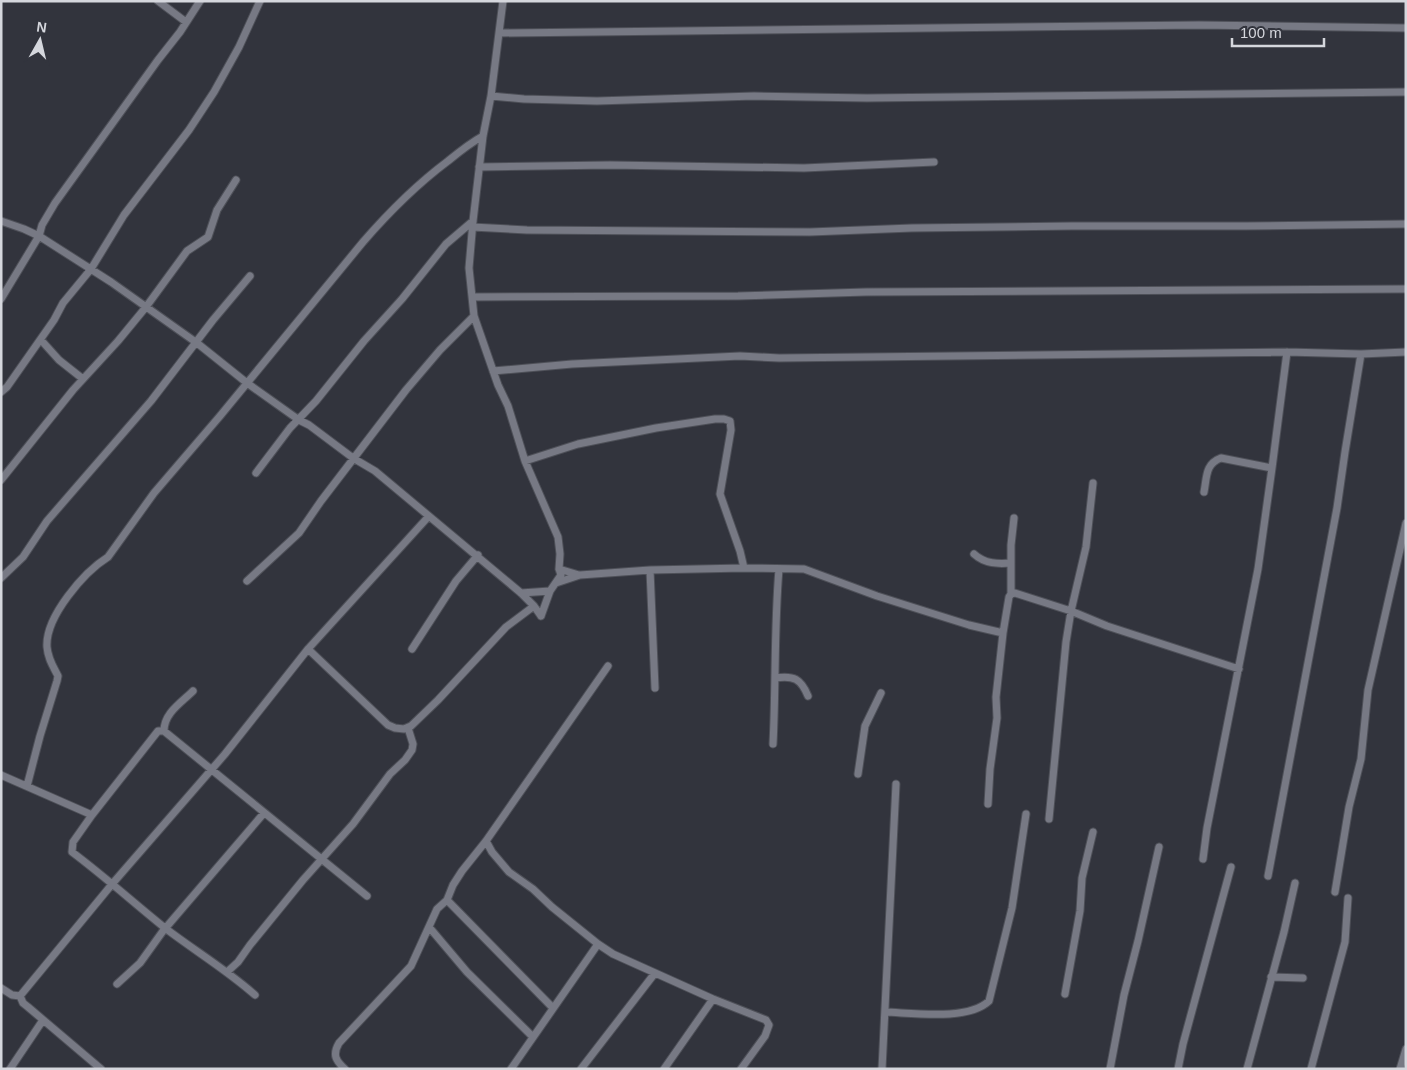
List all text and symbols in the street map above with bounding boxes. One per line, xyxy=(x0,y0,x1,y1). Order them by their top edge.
north arrow xyxy=(15,15,65,65)
scale bar xyxy=(1232,15,1324,47)
text: N xyxy=(36,18,48,36)
text: 100 m xyxy=(1240,24,1282,41)

